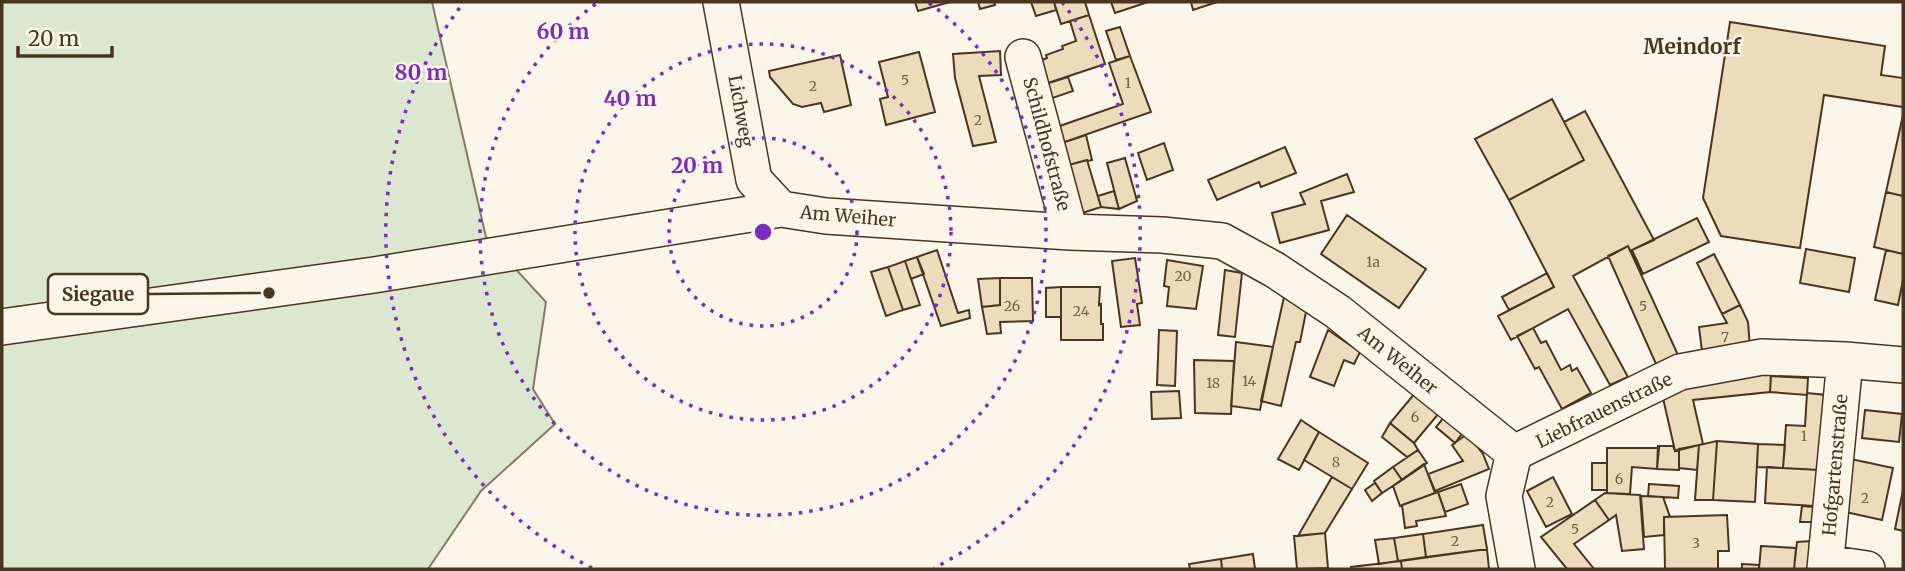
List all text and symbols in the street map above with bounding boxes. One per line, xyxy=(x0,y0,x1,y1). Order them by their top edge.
scale bar xyxy=(18,14,112,58)
text: 60 m xyxy=(537,18,589,45)
text: 20 m xyxy=(28,25,80,52)
district label: Meindorf xyxy=(1643,33,1742,60)
text: 80 m xyxy=(395,59,447,86)
house number: 5 xyxy=(901,71,909,89)
street label: Lichweg xyxy=(723,73,759,149)
house number: 1 xyxy=(1125,74,1131,92)
street label: Schildhofstraße xyxy=(1018,75,1076,213)
house number: 2 xyxy=(809,77,817,95)
text: 40 m xyxy=(603,85,657,112)
house number: 2 xyxy=(974,111,982,129)
text: 20 m xyxy=(671,152,723,179)
street label: Am Weiher xyxy=(798,200,897,232)
centre of rings xyxy=(751,220,775,244)
house number: 1a xyxy=(1366,253,1380,271)
house number: 20 xyxy=(1174,267,1192,285)
callout: Siegaue xyxy=(48,274,148,314)
text: Siegaue xyxy=(62,282,134,306)
house number: 26 xyxy=(1004,297,1020,315)
house number: 5 xyxy=(1639,297,1647,315)
house number: 24 xyxy=(1073,302,1090,320)
street label: Am Weiher xyxy=(1353,320,1443,399)
house number: 7 xyxy=(1721,328,1729,346)
street label: Liebfrauenstraße xyxy=(1532,367,1676,453)
house number: 14 xyxy=(1242,372,1256,390)
house number: 18 xyxy=(1206,374,1220,392)
street label: Hofgartenstraße xyxy=(1817,393,1853,537)
house number: 6 xyxy=(1411,408,1419,426)
house number: 1 xyxy=(1801,427,1807,445)
house number: 8 xyxy=(1332,453,1340,471)
house number: 6 xyxy=(1615,470,1623,488)
house number: 2 xyxy=(1861,489,1869,507)
house number: 2 xyxy=(1546,493,1554,511)
house number: 5 xyxy=(1571,520,1579,538)
house number: 2 xyxy=(1451,532,1459,550)
house number: 3 xyxy=(1692,534,1700,552)

